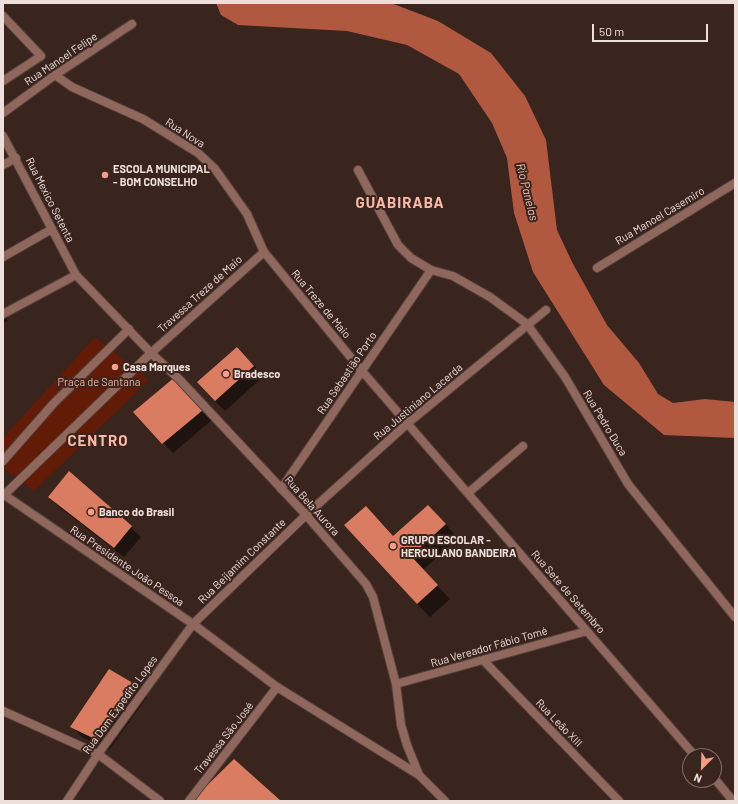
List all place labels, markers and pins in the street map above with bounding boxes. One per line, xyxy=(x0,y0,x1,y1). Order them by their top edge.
place label: ESCOLA MUNICIPAL - BOM CONSELHO xyxy=(113,162,210,188)
marker: ESCOLA MUNICIPAL - BOM CONSELHO xyxy=(100,170,110,180)
place label: Casa Marques xyxy=(123,360,190,374)
marker: Casa Marques xyxy=(110,362,120,372)
place label: Bradesco xyxy=(234,367,280,381)
marker: Bradesco xyxy=(221,369,231,379)
place label: Banco do Brasil xyxy=(99,505,174,519)
marker: Banco do Brasil xyxy=(86,507,96,517)
place label: GRUPO ESCOLAR - HERCULANO BANDEIRA xyxy=(401,533,516,559)
marker: GRUPO ESCOLAR - HERCULANO BANDEIRA xyxy=(388,541,398,551)

